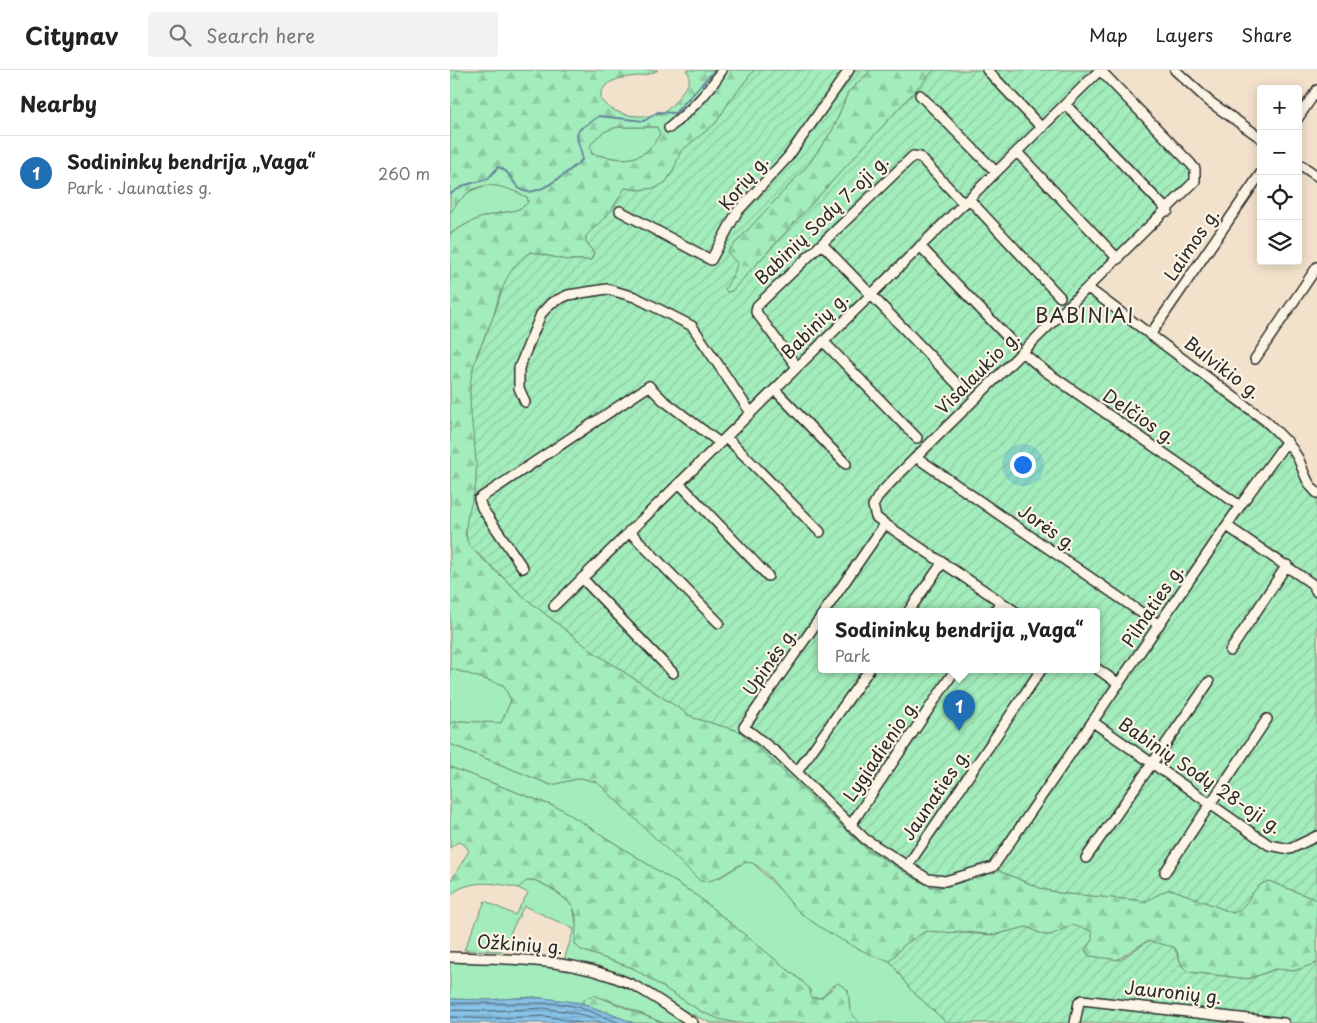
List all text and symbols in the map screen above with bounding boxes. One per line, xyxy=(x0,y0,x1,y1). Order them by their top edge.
search box xyxy=(148,12,498,57)
text: Citynav xyxy=(25,17,118,53)
icon: search xyxy=(166,21,194,49)
text: Search here xyxy=(206,21,315,49)
text: Map xyxy=(1089,21,1128,48)
text: Layers xyxy=(1156,21,1213,48)
text: Share xyxy=(1241,21,1292,48)
map controls xyxy=(1257,85,1302,265)
button: + xyxy=(1257,85,1302,130)
text: Nearby xyxy=(20,87,97,119)
button: − xyxy=(1257,130,1302,175)
text: Sodininkų bendrija „Vaga“ xyxy=(67,147,316,175)
street label: Korių g. xyxy=(712,148,774,216)
street label: Babinių Sodų 7-oji g. xyxy=(748,148,894,290)
text: 1 xyxy=(32,161,40,185)
text: 260 m xyxy=(378,161,430,185)
text: Park · Jaunaties g. xyxy=(67,175,212,199)
button: locate xyxy=(1257,175,1302,220)
street label: Laimos g. xyxy=(1156,202,1225,286)
button: layers xyxy=(1257,220,1302,265)
street label: Babinių g. xyxy=(774,285,854,365)
district label: BABINIAI xyxy=(1035,300,1135,330)
street label: Visalaukio g. xyxy=(929,324,1025,420)
street label: Bulvikio g. xyxy=(1179,329,1267,405)
street label: Delčios g. xyxy=(1098,381,1182,450)
your location xyxy=(1010,452,1036,478)
street label: Jorės g. xyxy=(1013,497,1083,557)
street label: Pilnaties g. xyxy=(1114,558,1189,652)
popup xyxy=(818,608,1100,673)
text: Sodininkų bendrija „Vaga“ xyxy=(835,615,1083,643)
street label: Upinės g. xyxy=(735,621,802,701)
text: Park xyxy=(835,643,870,667)
pin: 1 xyxy=(943,690,975,731)
street label: Lygiadienio g. xyxy=(836,694,924,806)
street label: Babinių Sodų 28-oji g. xyxy=(1114,710,1288,840)
street label: Jaunaties g. xyxy=(894,743,975,845)
street label: Ožkinių g. xyxy=(476,927,564,960)
street label: Jauronių g. xyxy=(1123,973,1223,1010)

